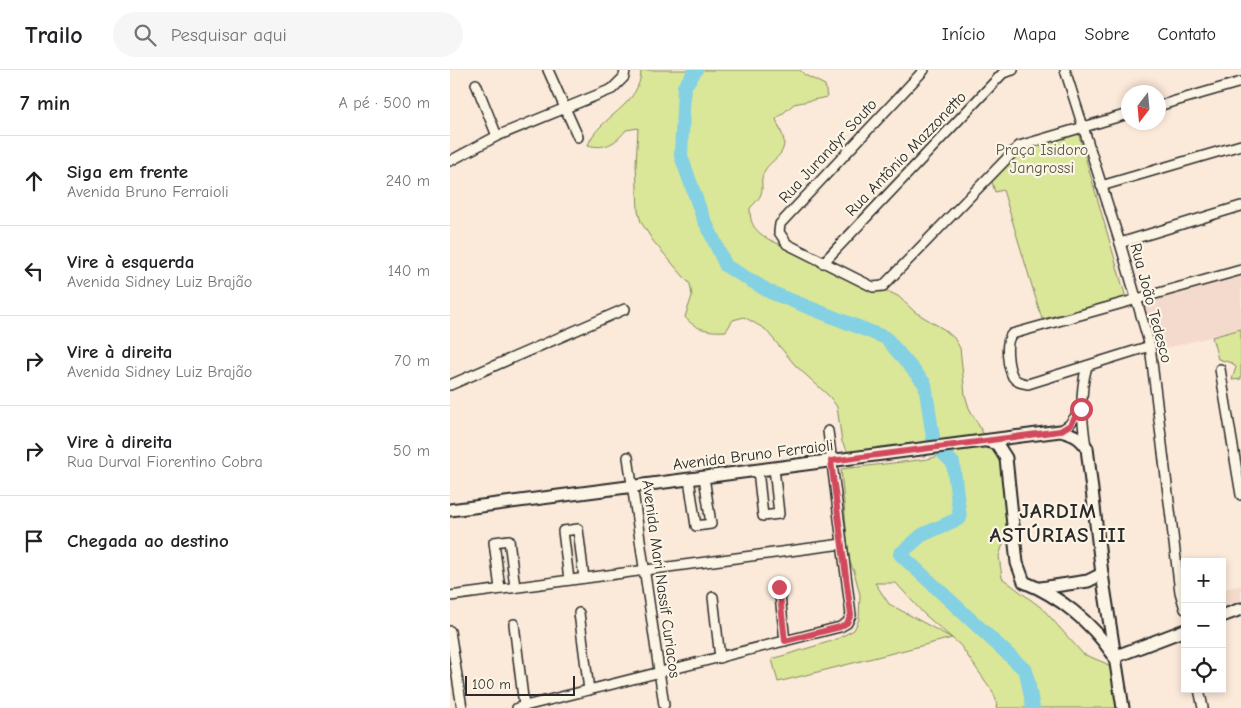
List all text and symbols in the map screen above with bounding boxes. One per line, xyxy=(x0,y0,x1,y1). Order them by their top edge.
search box xyxy=(113,12,463,57)
text: Trailo xyxy=(25,21,83,49)
icon: search xyxy=(131,21,159,49)
text: Pesquisar aqui xyxy=(171,24,287,46)
text: Início xyxy=(942,24,985,45)
text: Mapa xyxy=(1013,24,1056,45)
text: Sobre xyxy=(1084,24,1129,45)
text: Contato xyxy=(1157,24,1216,45)
north arrow xyxy=(1121,85,1166,130)
street label: Rua Antônio Mazzonetto xyxy=(842,88,970,220)
text: 7 min xyxy=(20,91,70,115)
text: A pé · 500 m xyxy=(339,94,430,112)
street label: Rua Jurandyr Souto xyxy=(775,95,881,207)
park label: Praça Isidoro Jangrossi xyxy=(996,141,1088,177)
text: Siga em frente xyxy=(67,161,188,183)
icon: ahead xyxy=(20,167,48,195)
text: 240 m xyxy=(386,172,430,190)
text: Avenida Bruno Ferraioli xyxy=(67,183,229,201)
street label: Rua João Tedesco xyxy=(1126,241,1176,365)
text: Vire à esquerda xyxy=(67,251,194,273)
icon: left xyxy=(20,257,48,285)
text: 140 m xyxy=(388,262,430,280)
text: Avenida Sidney Luiz Brajão xyxy=(67,273,252,291)
text: Vire à direita xyxy=(67,341,172,363)
icon: right xyxy=(20,347,48,375)
text: 70 m xyxy=(394,352,430,370)
text: Avenida Sidney Luiz Brajão xyxy=(67,363,252,381)
route start xyxy=(1070,398,1093,421)
text: Vire à direita xyxy=(67,431,172,453)
street label: Avenida Bruno Ferraioli xyxy=(672,436,834,474)
icon: right xyxy=(20,437,48,465)
text: 50 m xyxy=(393,442,430,460)
text: Rua Durval Fiorentino Cobra xyxy=(67,453,263,471)
street label: Avenida Mari Nassif Curiacos xyxy=(638,479,684,679)
district label: JARDIM ASTÚRIAS III xyxy=(990,499,1126,547)
icon: arrive xyxy=(20,527,48,555)
text: Chegada ao destino xyxy=(67,530,229,552)
map controls xyxy=(1181,558,1226,693)
button: + xyxy=(1181,558,1226,603)
route end xyxy=(768,576,791,599)
button: − xyxy=(1181,603,1226,648)
button: locate xyxy=(1181,648,1226,693)
scale bar xyxy=(465,673,575,696)
text: 100 m xyxy=(472,676,511,693)

